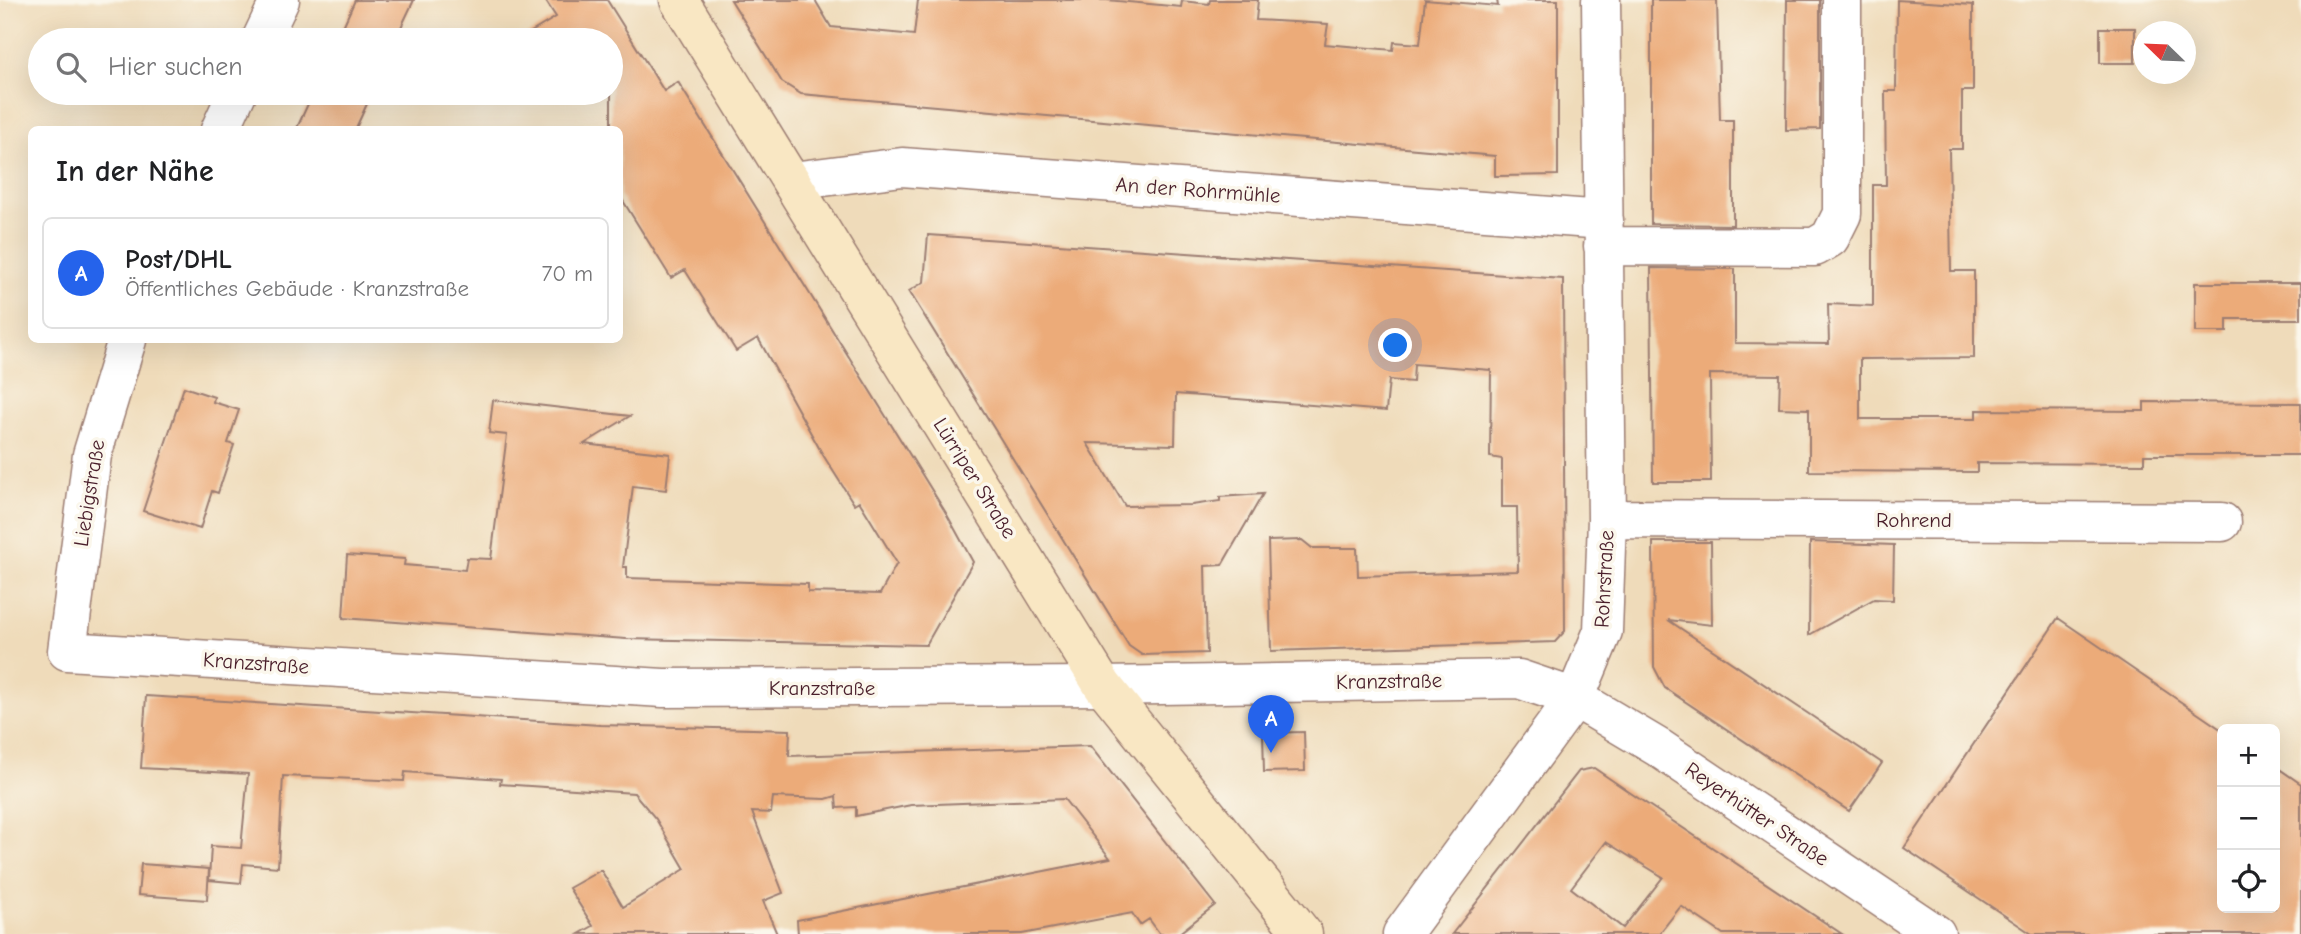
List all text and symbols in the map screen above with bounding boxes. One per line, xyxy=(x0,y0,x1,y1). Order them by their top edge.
north arrow xyxy=(2133,21,2196,84)
search box xyxy=(28,28,623,105)
icon: search xyxy=(52,48,90,86)
text: Hier suchen xyxy=(108,52,243,82)
text: In der Nähe xyxy=(56,154,214,189)
street label: An der Rohrmühle xyxy=(1115,172,1281,208)
text: Post/DHL xyxy=(125,245,232,275)
text: A xyxy=(75,260,87,287)
text: 70 m xyxy=(541,260,593,287)
text: Öffentliches Gebäude · Kranzstraße xyxy=(125,275,469,302)
your location xyxy=(1378,328,1412,362)
street label: Lürriper Straße xyxy=(928,413,1022,543)
street label: Liebigstraße xyxy=(69,438,109,548)
street label: Rohrend xyxy=(1876,508,1952,532)
street label: Rohrstraße xyxy=(1589,529,1619,629)
street label: Kranzstraße xyxy=(202,647,310,679)
street label: Kranzstraße xyxy=(1336,668,1442,694)
street label: Kranzstraße xyxy=(769,676,875,700)
pin: A xyxy=(1248,695,1294,753)
map controls xyxy=(2217,724,2280,913)
button: + xyxy=(2217,724,2280,787)
street label: Reyerhütter Straße xyxy=(1681,757,1833,871)
button: − xyxy=(2217,787,2280,850)
button: locate xyxy=(2217,850,2280,913)

